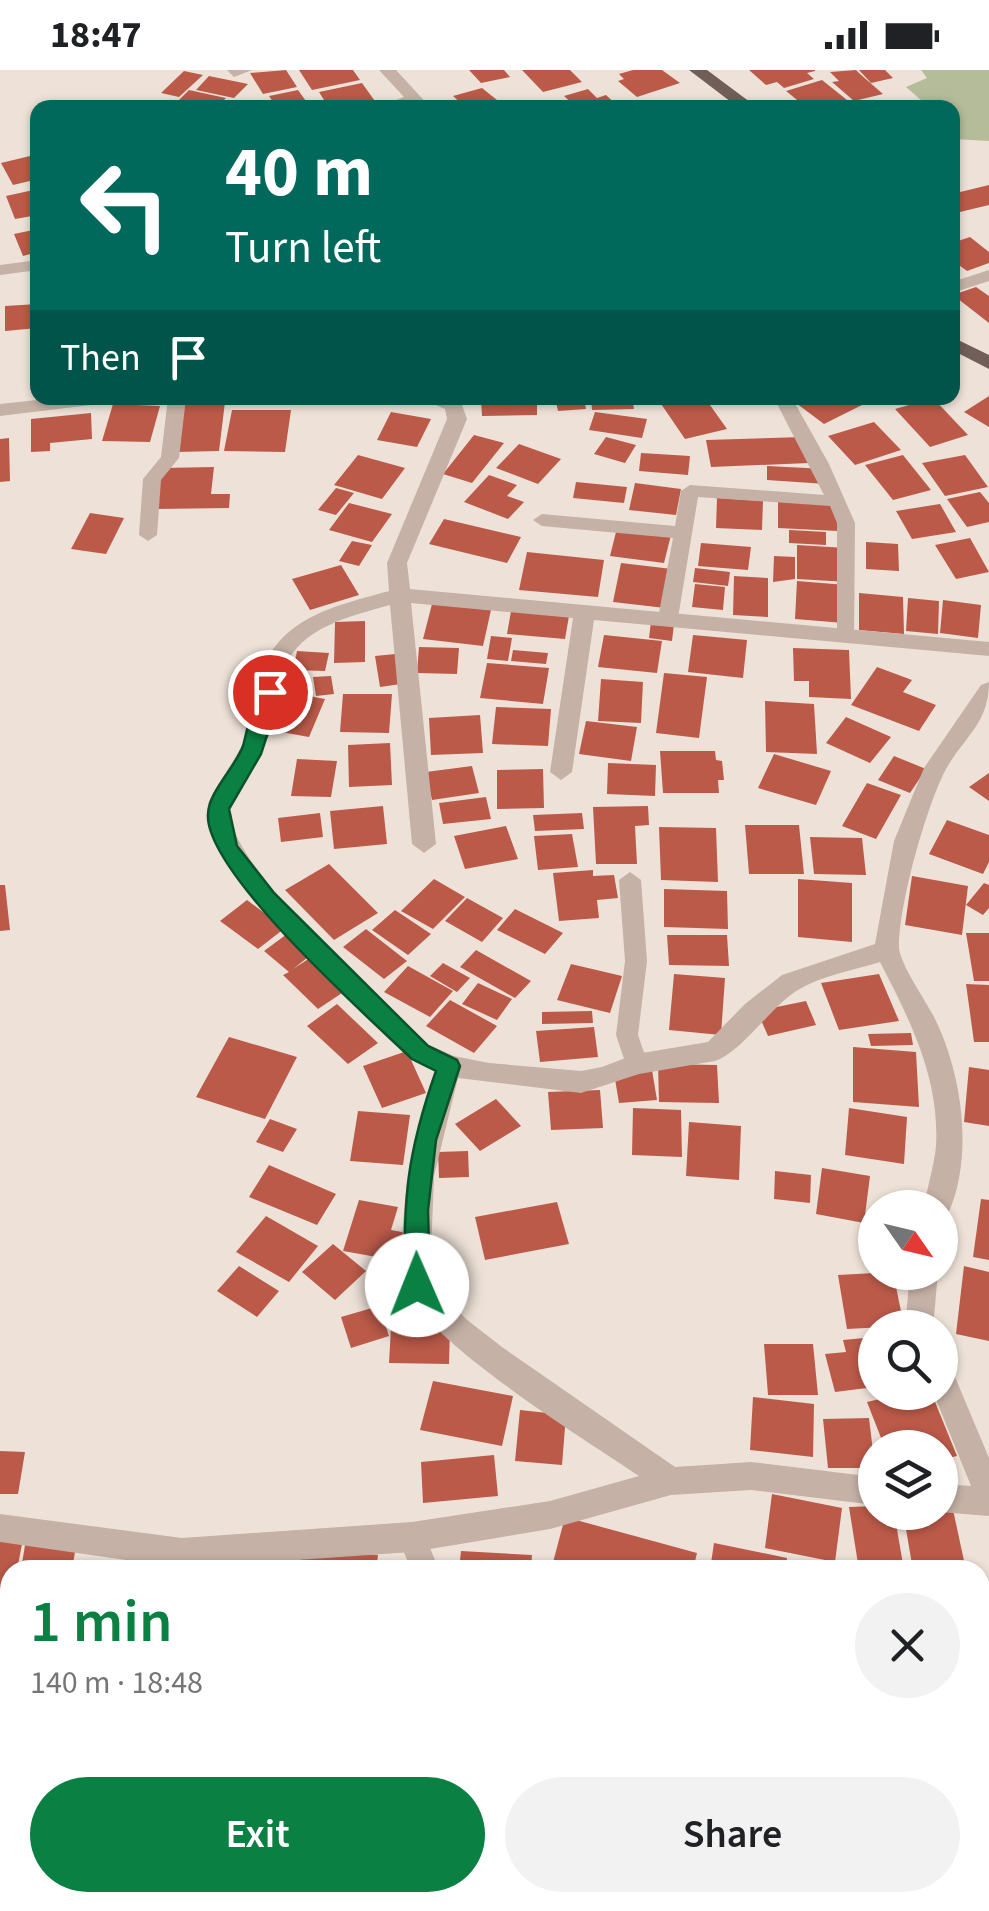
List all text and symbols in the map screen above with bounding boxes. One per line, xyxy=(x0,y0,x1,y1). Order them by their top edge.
text: 18:47 xyxy=(50,8,142,62)
text: 40 m xyxy=(225,123,373,223)
icon: left xyxy=(60,140,190,270)
text: Turn left xyxy=(225,216,381,280)
icon: arrive xyxy=(161,330,216,385)
text: Then xyxy=(60,331,141,385)
pin xyxy=(228,650,313,735)
icon: arrive xyxy=(243,665,298,720)
north arrow xyxy=(858,1190,958,1290)
map controls xyxy=(858,1190,958,1530)
position arrow xyxy=(365,1233,469,1337)
button: search xyxy=(858,1310,958,1410)
button: layers xyxy=(858,1430,958,1530)
text: 1 min xyxy=(30,1580,173,1665)
button: close xyxy=(855,1593,960,1698)
text: 140 m · 18:48 xyxy=(30,1660,203,1706)
button: Exit xyxy=(30,1777,485,1892)
button: Share xyxy=(505,1777,960,1892)

